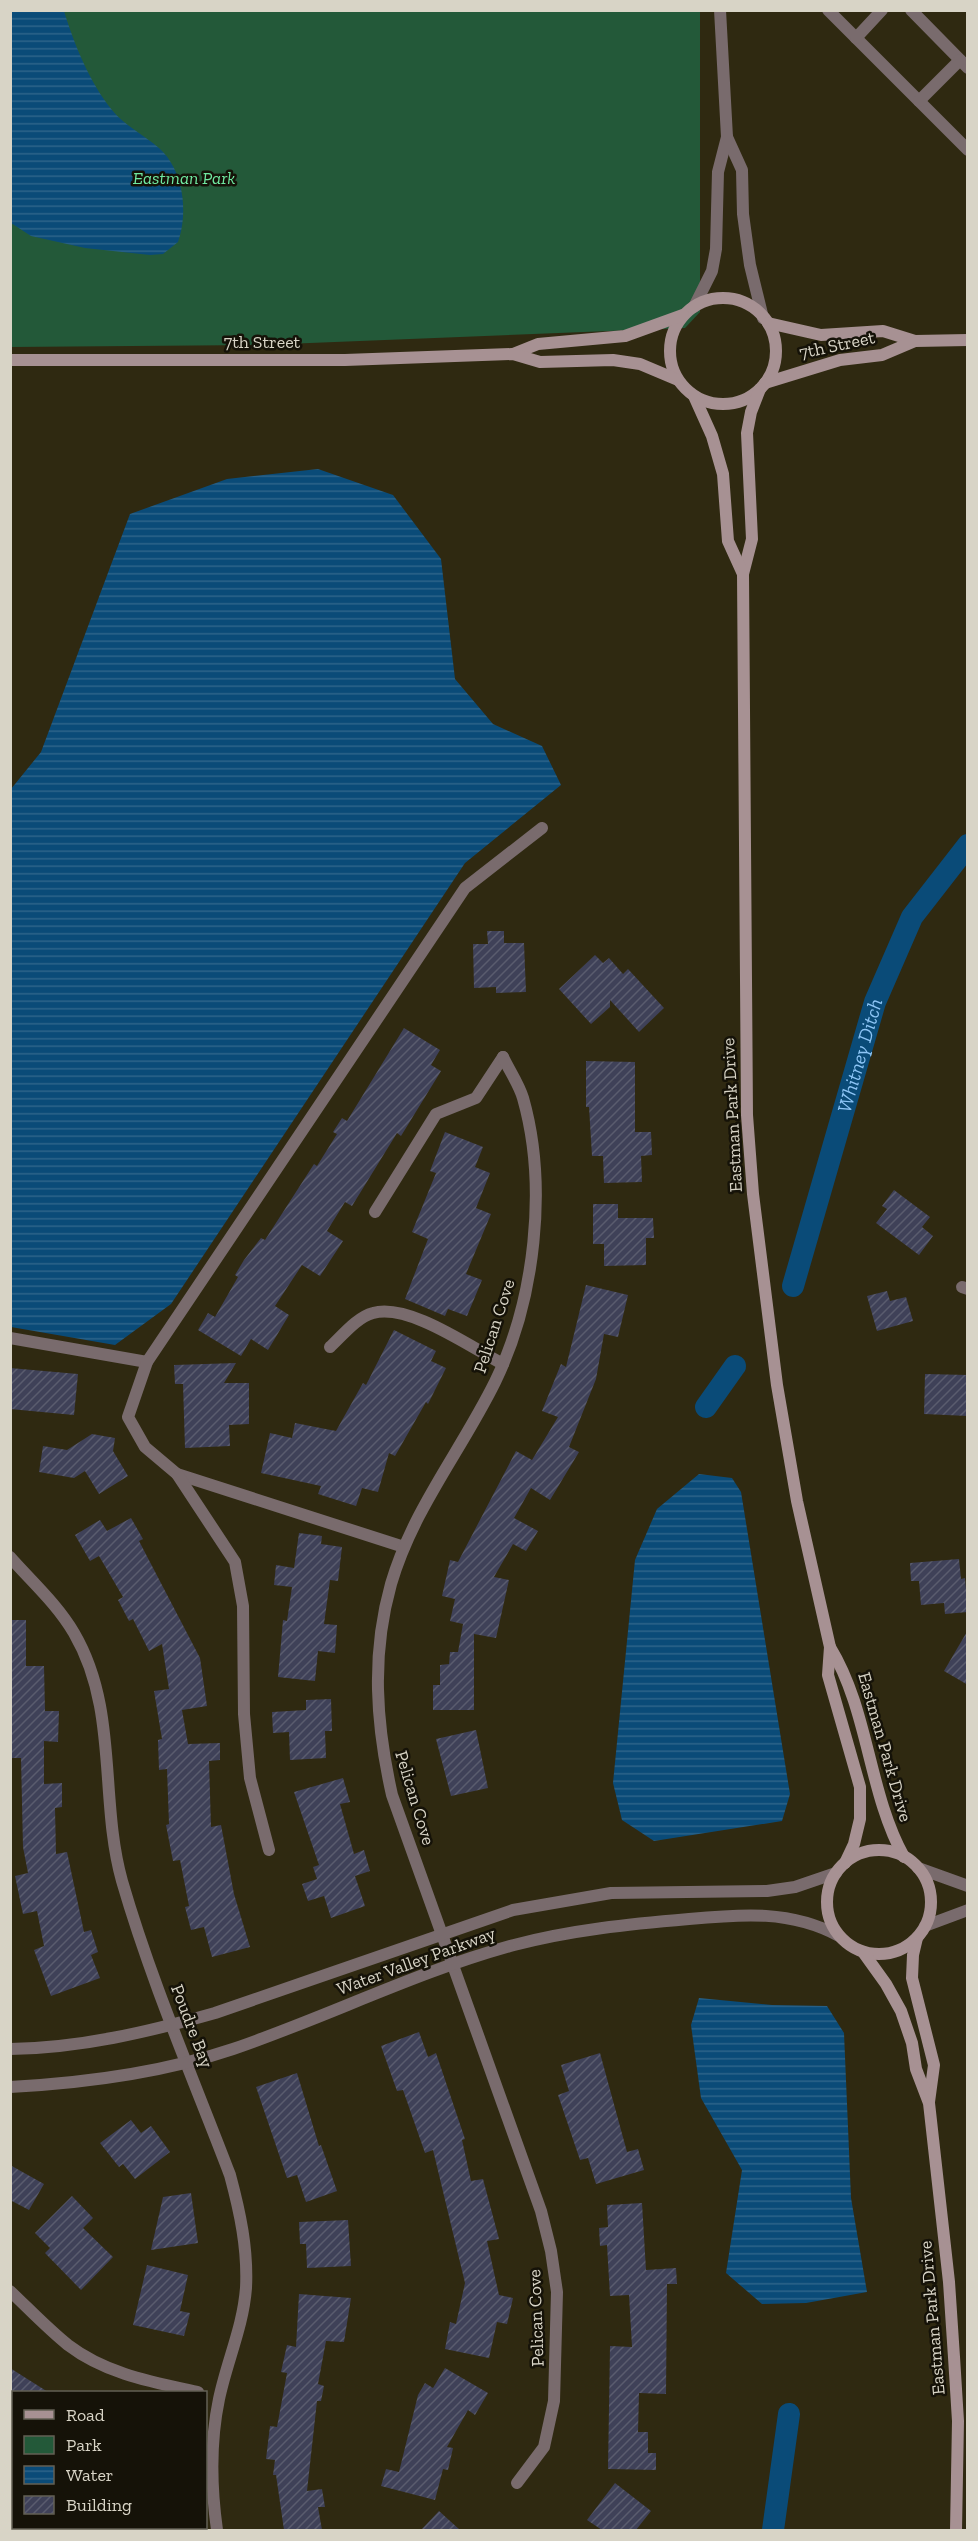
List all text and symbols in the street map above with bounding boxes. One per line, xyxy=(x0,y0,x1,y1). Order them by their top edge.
park label: Eastman Park xyxy=(133,167,235,189)
street label: 7th Street xyxy=(797,326,877,364)
street label: 7th Street xyxy=(224,331,301,353)
water label: Whitney Ditch xyxy=(832,995,887,1115)
street label: Eastman Park Drive xyxy=(717,1037,747,1193)
street label: Pelican Cove xyxy=(468,1276,520,1376)
street label: Eastman Park Drive xyxy=(853,1670,917,1824)
street label: Pelican Cove xyxy=(390,1748,440,1848)
street label: Water Valley Parkway xyxy=(334,1922,499,2000)
street label: Poudre Bay xyxy=(166,1981,218,2072)
street label: Eastman Park Drive xyxy=(914,2240,950,2396)
street label: Pelican Cove xyxy=(523,2269,549,2367)
legend xyxy=(12,2391,207,2529)
text: Road xyxy=(66,2404,105,2426)
text: Park xyxy=(66,2434,102,2456)
text: Water xyxy=(66,2464,113,2486)
text: Building xyxy=(66,2494,132,2516)

